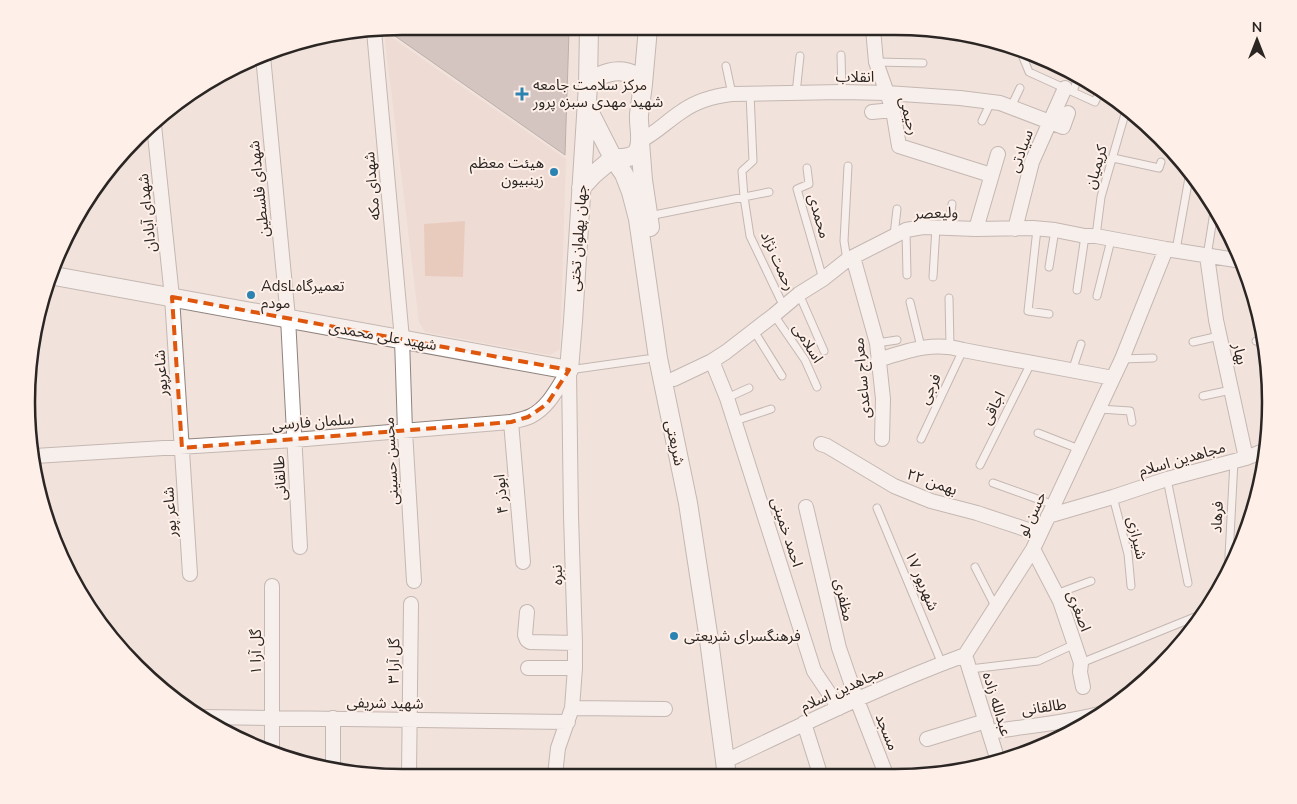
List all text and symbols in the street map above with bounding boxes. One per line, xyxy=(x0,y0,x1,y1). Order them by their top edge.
north arrow xyxy=(1232,15,1282,65)
text: N xyxy=(1252,18,1262,37)
street label: انقلاب xyxy=(836,67,874,87)
place label: مرکز سلامت جامعه شهید مهدی سبزه پرور xyxy=(532,75,664,112)
marker: مرکز سلامت جامعه شهید مهدی سبزه پرور xyxy=(515,87,529,101)
street label: رحیمی xyxy=(895,95,923,137)
street label: سیادتی xyxy=(1004,126,1038,175)
street label: شهدای فلسطین xyxy=(244,139,274,238)
street label: کریمیان xyxy=(1080,142,1112,191)
street label: شهدای مکه xyxy=(359,151,385,221)
place label: هیئت معظم زینبیون xyxy=(470,153,544,190)
marker: هیئت معظم زینبیون xyxy=(548,166,560,178)
street label: شهدای آبادان xyxy=(133,172,161,253)
street label: جهان پهلوان تختی xyxy=(564,184,592,292)
street label: محمدی xyxy=(803,191,835,241)
street label: ولیعصر xyxy=(913,202,958,224)
street label: رحمت نژاد xyxy=(756,228,800,294)
place label: AdsLتعمیرگاه مودم xyxy=(261,276,345,314)
marker: AdsLتعمیرگاه مودم xyxy=(245,289,257,301)
street label: شهید علی محمدی xyxy=(327,317,439,355)
street label: اسلامی xyxy=(788,319,828,367)
street label: معراج ساعدی xyxy=(848,336,877,419)
street label: بهار xyxy=(1228,340,1252,367)
street label: شاعرپور xyxy=(149,349,173,398)
street label: فرجی xyxy=(914,370,946,408)
street label: اجاقی xyxy=(976,388,1010,428)
street label: سلمان فارسی xyxy=(271,409,355,435)
street label: محسن حسینی xyxy=(379,416,403,506)
street label: شریعتی xyxy=(660,418,690,468)
street label: مجاهدین اسلام xyxy=(1136,437,1228,482)
street label: طالقانی xyxy=(269,455,291,501)
street label: ۲۲ بهمن xyxy=(904,464,960,500)
street label: ابوذر ۴ xyxy=(489,473,513,515)
street label: شاعر پور xyxy=(158,486,182,539)
street label: حسن لو xyxy=(1013,488,1051,540)
street label: احمد خمینی xyxy=(766,495,808,569)
street label: فرهاد xyxy=(1206,500,1228,534)
street label: شیرازی xyxy=(1122,515,1152,562)
street label: ۱۷ شهریور xyxy=(900,548,944,614)
street label: نبره xyxy=(547,564,567,586)
street label: مظفری xyxy=(829,577,859,623)
street label: اصغری xyxy=(1062,588,1096,634)
place label: فرهنگسرای شریعتی xyxy=(684,626,801,646)
street label: گل آرا ۱ xyxy=(246,628,266,675)
marker: فرهنگسرای شریعتی xyxy=(668,630,680,642)
street label: گل آرا ۳ xyxy=(384,637,404,684)
street label: مجاهدین اسلام xyxy=(797,662,887,717)
street label: عبدالله زاده xyxy=(978,670,1016,739)
street label: شهید شریفی xyxy=(346,692,424,714)
street label: طالقانی xyxy=(1020,694,1068,720)
street label: مسجد xyxy=(871,711,903,753)

